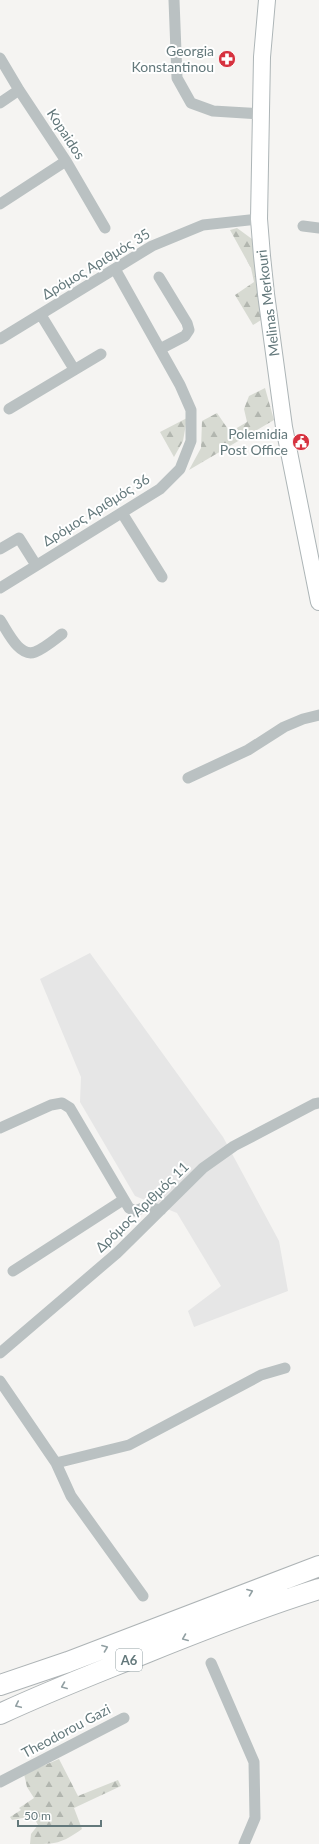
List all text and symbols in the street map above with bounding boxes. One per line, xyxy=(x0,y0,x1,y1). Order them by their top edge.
place label: Georgia Konstantinou xyxy=(132,42,214,75)
pharmacy icon: Georgia Konstantinou xyxy=(217,49,237,69)
street label: Kopaidos xyxy=(44,105,89,162)
street label: Δρόμος Αριθμός 35 xyxy=(39,225,153,303)
street label: Melinas Merkouri xyxy=(253,249,282,357)
place label: Polemidia Post Office xyxy=(220,425,288,458)
public building icon: Polemidia Post Office xyxy=(291,432,311,452)
street label: Δρόμος Αριθμός 36 xyxy=(39,470,152,549)
street label: Δρόμος Αριθμός 11 xyxy=(91,1158,192,1256)
one-way arrow xyxy=(246,1588,253,1596)
one-way arrow xyxy=(181,1633,188,1641)
one-way arrow xyxy=(101,1644,108,1652)
road number: A6 xyxy=(116,1649,142,1671)
one-way arrow xyxy=(61,1681,69,1689)
one-way arrow xyxy=(15,1700,23,1708)
street label: Theodorou Gazi xyxy=(18,1700,113,1761)
scale bar xyxy=(18,1802,101,1828)
text: 50 m xyxy=(24,1808,51,1823)

